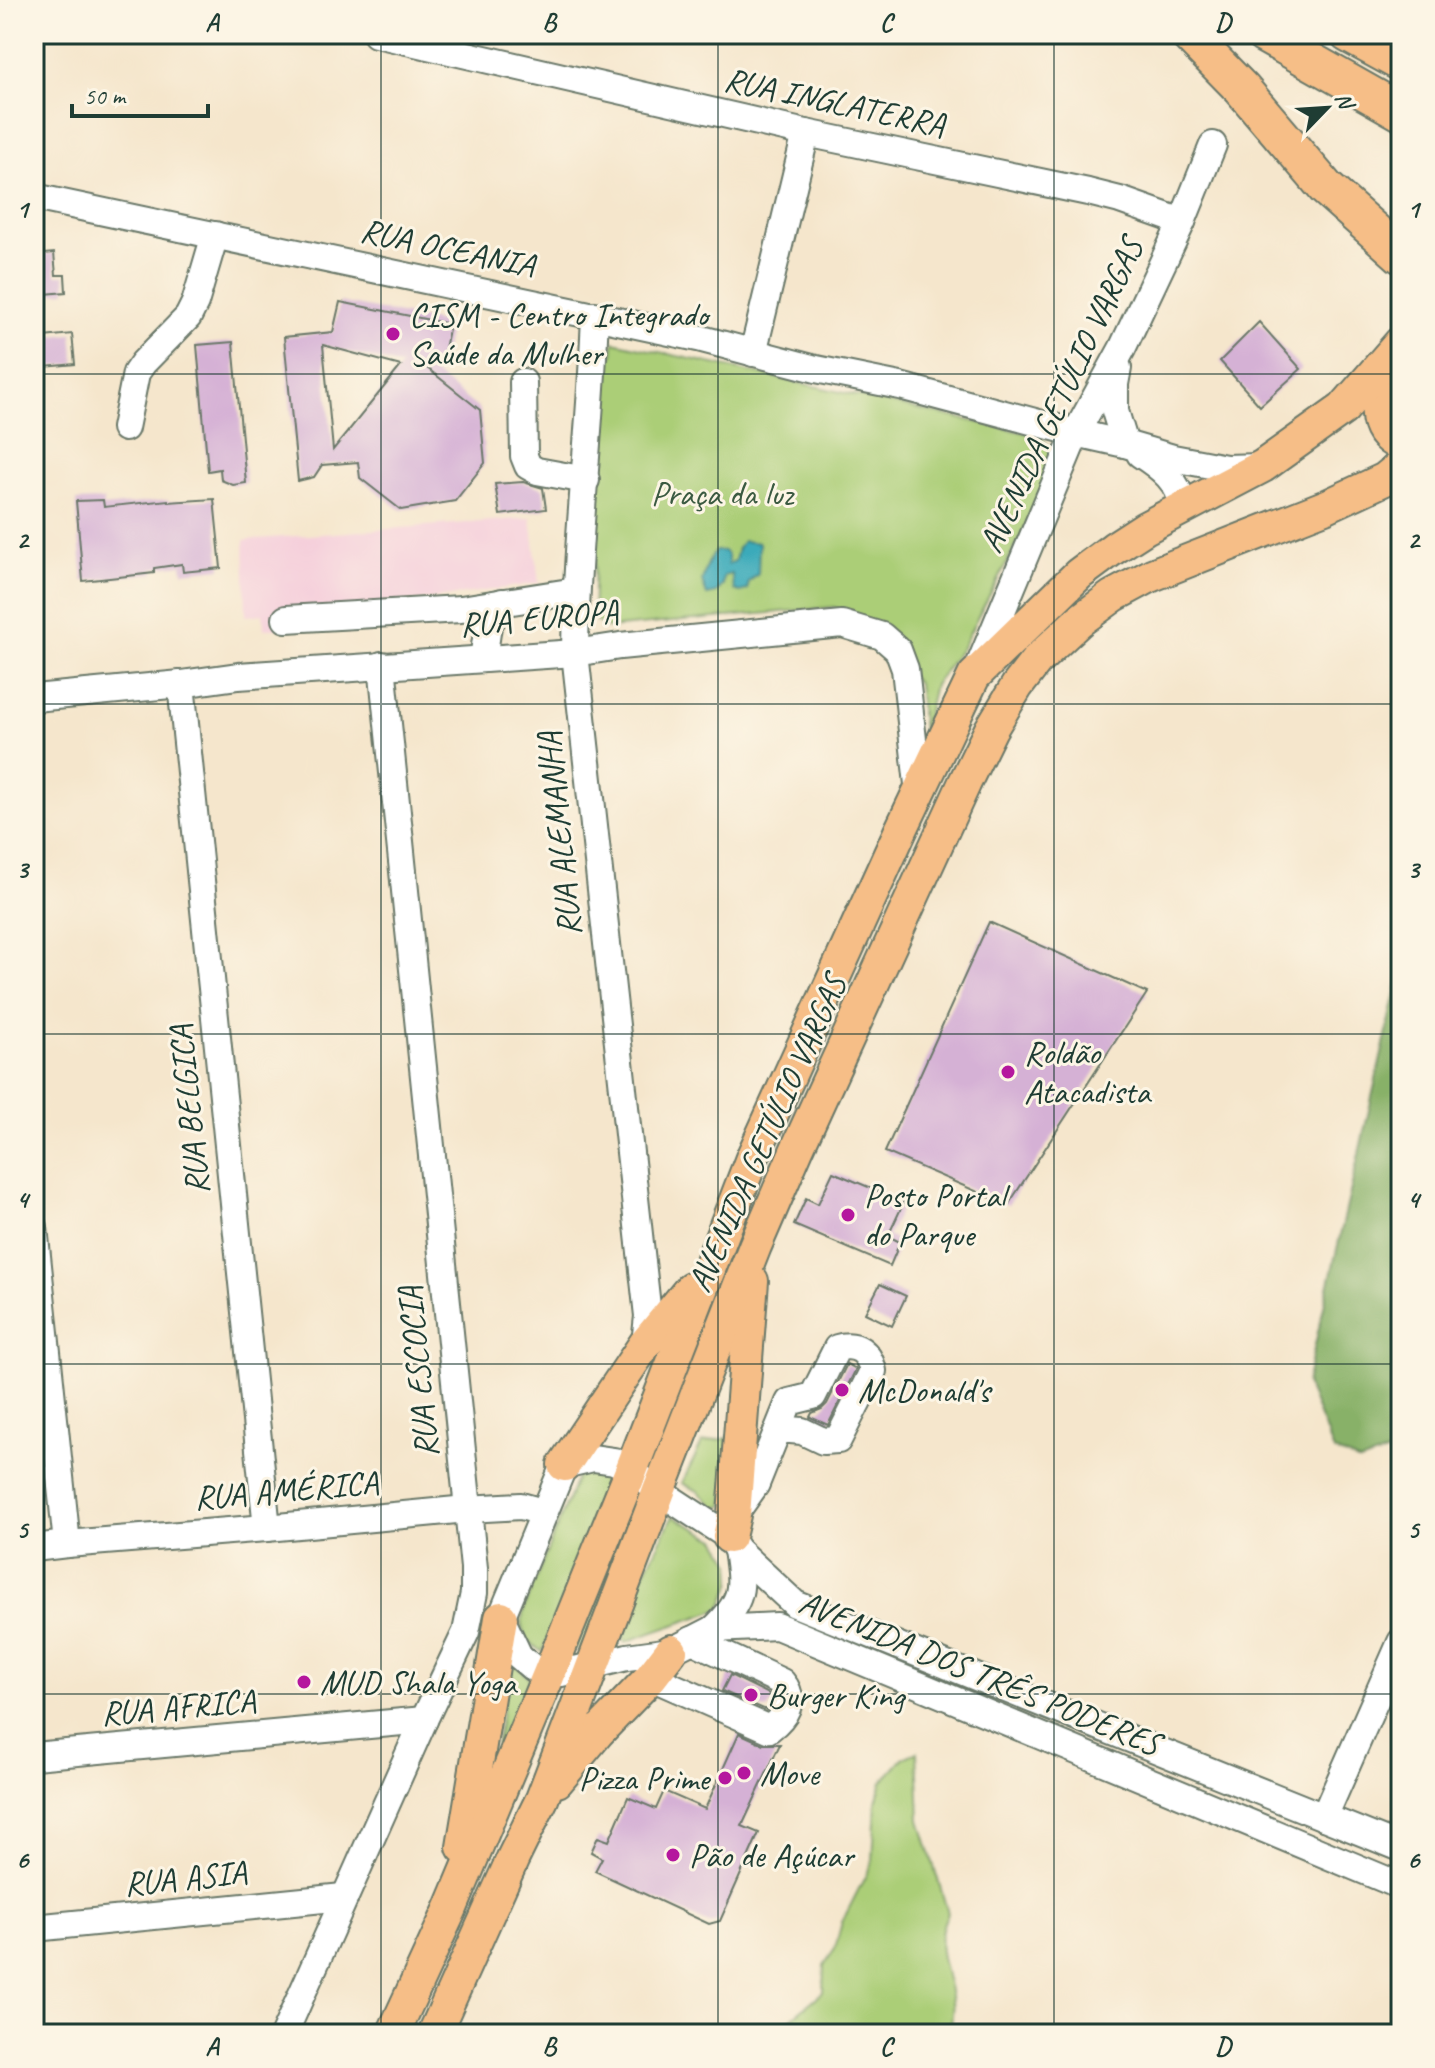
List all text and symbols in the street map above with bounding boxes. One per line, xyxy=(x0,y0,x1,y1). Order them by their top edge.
text: A xyxy=(205,6,220,39)
text: B xyxy=(542,6,558,39)
text: C xyxy=(880,6,896,39)
text: D xyxy=(1215,6,1233,39)
street label: RUA INGLATERRA xyxy=(721,57,950,146)
scale bar xyxy=(72,68,208,118)
north arrow xyxy=(1287,68,1367,148)
text: 50 m xyxy=(84,81,127,111)
text: N xyxy=(1329,88,1361,115)
text: 1 xyxy=(16,193,31,226)
text: 1 xyxy=(1407,193,1422,226)
street label: RUA OCEANIA xyxy=(357,208,541,287)
street label: AVENIDA GETÚLIO VARGAS xyxy=(969,227,1154,559)
place label: CISM - Centro Integrado Saúde da Mulher xyxy=(409,293,712,375)
marker: CISM - Centro Integrado Saúde da Mulher xyxy=(384,325,402,343)
park label: Praça da luz xyxy=(651,472,795,515)
text: 2 xyxy=(16,523,30,556)
text: 2 xyxy=(1407,523,1421,556)
street label: RUA EUROPA xyxy=(458,589,621,646)
street label: RUA ALEMANHA xyxy=(526,729,591,938)
text: 3 xyxy=(16,853,30,886)
text: 3 xyxy=(1407,853,1421,886)
street label: AVENIDA GETÚLIO VARGAS xyxy=(677,964,857,1298)
street label: RUA BELGICA xyxy=(158,1022,219,1197)
place label: Roldão Atacadista xyxy=(1024,1031,1152,1113)
marker: Roldão Atacadista xyxy=(999,1063,1017,1081)
place label: Posto Portal do Parque xyxy=(864,1174,1012,1256)
text: 4 xyxy=(16,1183,31,1216)
text: 4 xyxy=(1407,1183,1422,1216)
marker: Posto Portal do Parque xyxy=(839,1206,857,1224)
street label: RUA ESCOCIA xyxy=(387,1283,448,1460)
place label: McDonald's xyxy=(858,1369,993,1412)
marker: McDonald's xyxy=(833,1381,851,1399)
street label: RUA AMÉRICA xyxy=(192,1460,381,1519)
text: 5 xyxy=(16,1513,30,1546)
text: 5 xyxy=(1407,1513,1421,1546)
street label: AVENIDA DOS TRÊS PODERES xyxy=(793,1580,1171,1766)
place label: MUD Shala Yoga xyxy=(320,1661,518,1704)
marker: MUD Shala Yoga xyxy=(295,1673,313,1691)
place label: Burger King xyxy=(767,1674,907,1717)
street label: RUA AFRICA xyxy=(99,1678,258,1735)
marker: Burger King xyxy=(742,1686,760,1704)
place label: Move xyxy=(760,1752,821,1795)
place label: Pizza Prime xyxy=(579,1757,712,1800)
marker: Move xyxy=(735,1764,753,1782)
marker: Pizza Prime xyxy=(716,1769,734,1787)
place label: Pão de Açúcar xyxy=(689,1834,856,1877)
text: 6 xyxy=(16,1843,30,1876)
text: 6 xyxy=(1407,1843,1421,1876)
marker: Pão de Açúcar xyxy=(664,1846,682,1864)
street label: RUA ASIA xyxy=(122,1850,249,1905)
text: A xyxy=(205,2030,220,2063)
text: B xyxy=(542,2030,558,2063)
text: C xyxy=(880,2030,896,2063)
text: D xyxy=(1215,2030,1233,2063)

